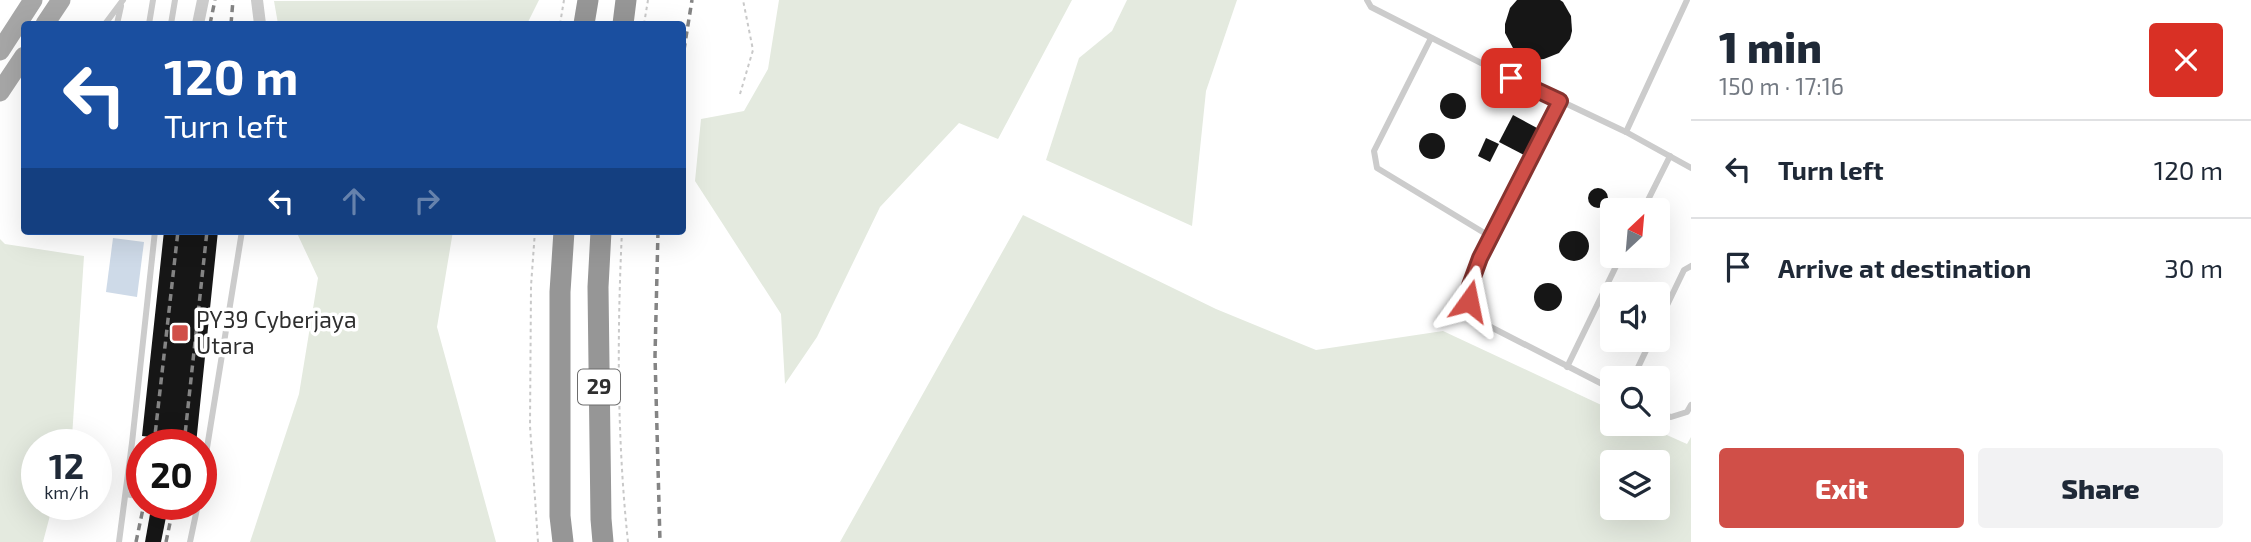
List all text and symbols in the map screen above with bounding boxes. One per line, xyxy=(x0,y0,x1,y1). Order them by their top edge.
text: 1 min xyxy=(1719,21,1822,71)
button: close xyxy=(2149,23,2223,97)
text: 120 m xyxy=(164,46,298,105)
pin xyxy=(1481,48,1541,108)
icon: left xyxy=(49,49,140,140)
icon: arrive xyxy=(1492,59,1530,97)
text: 150 m · 17:16 xyxy=(1719,72,1844,100)
text: Turn left xyxy=(164,106,288,144)
icon: left xyxy=(1719,150,1757,188)
text: Turn left xyxy=(1778,154,1884,185)
text: 120 m xyxy=(2154,154,2223,185)
icon: left xyxy=(262,182,300,220)
icon: ahead xyxy=(335,182,373,220)
icon: right xyxy=(408,182,446,220)
north arrow xyxy=(1600,198,1670,268)
map controls xyxy=(1600,198,1670,520)
icon: arrive xyxy=(1719,248,1757,286)
text: Arrive at destination xyxy=(1778,252,2031,283)
text: 30 m xyxy=(2164,252,2223,283)
position arrow xyxy=(1432,264,1506,338)
button: sound xyxy=(1600,282,1670,352)
place label: PY39 Cyberjaya Utara xyxy=(196,305,357,359)
marker: PY39 Cyberjaya Utara xyxy=(170,323,190,343)
button: search xyxy=(1600,366,1670,436)
road number: 29 xyxy=(578,370,620,404)
speed limit sign: 20 xyxy=(126,429,217,520)
text: 12 xyxy=(49,444,84,486)
button: Exit xyxy=(1719,448,1964,528)
button: Share xyxy=(1978,448,2223,528)
button: layers xyxy=(1600,450,1670,520)
text: km/h xyxy=(44,481,89,503)

